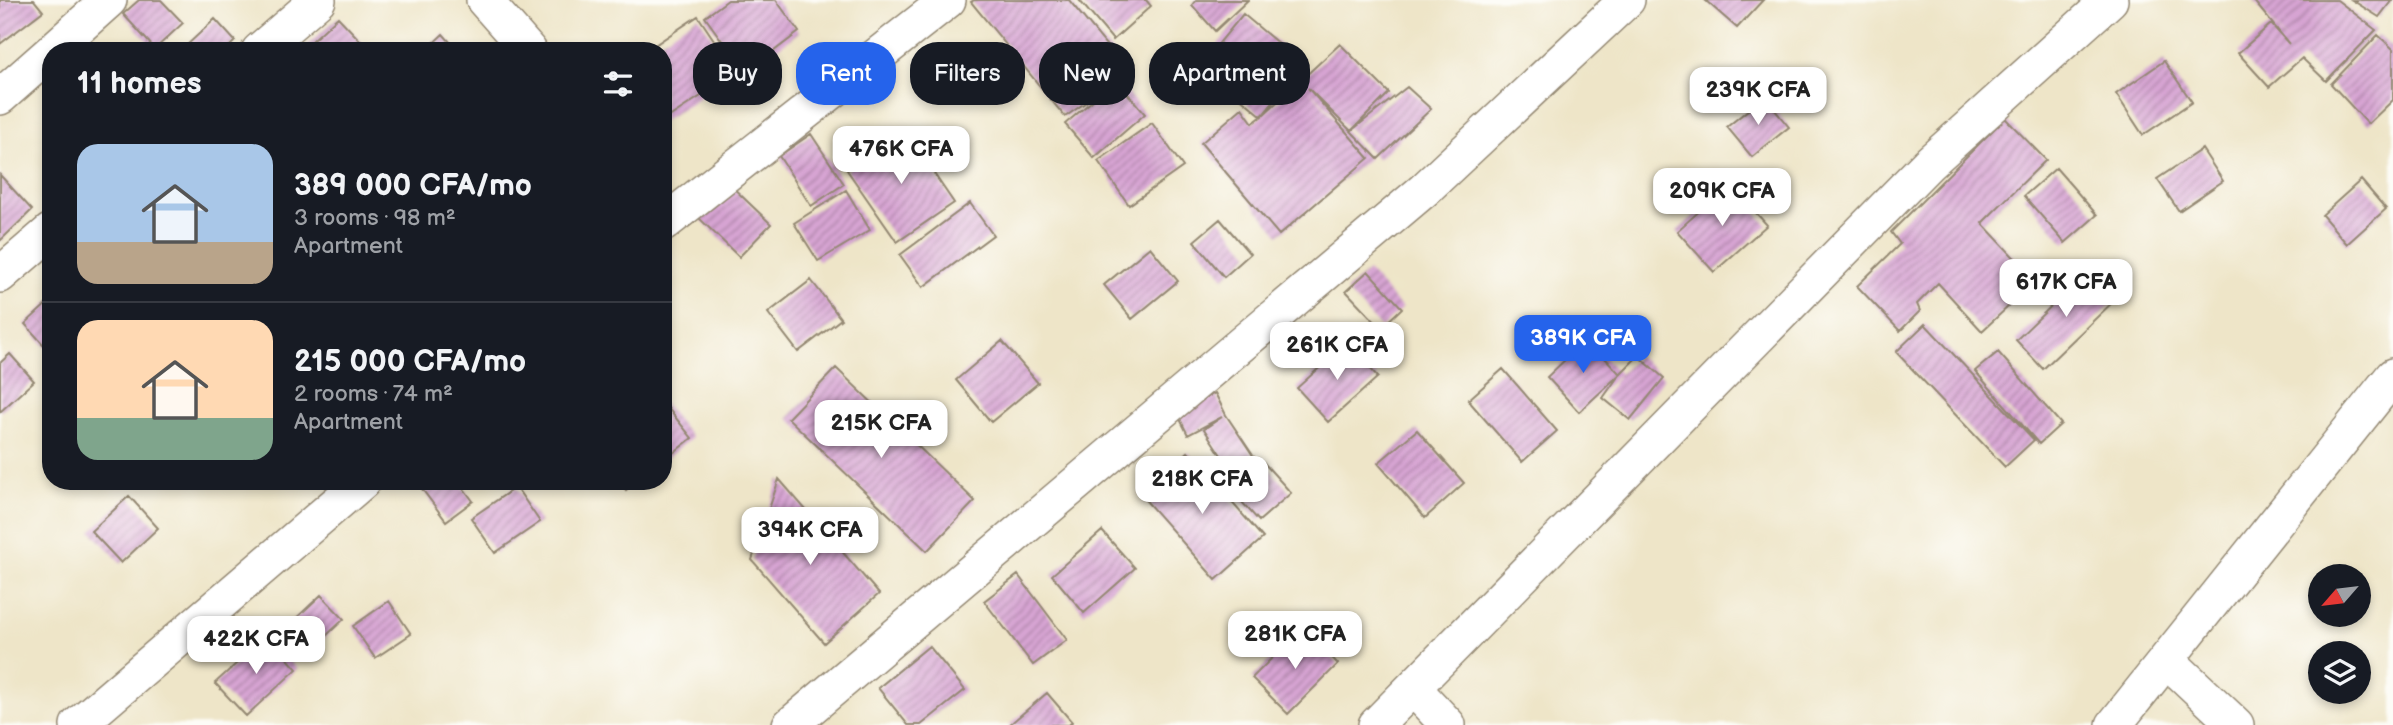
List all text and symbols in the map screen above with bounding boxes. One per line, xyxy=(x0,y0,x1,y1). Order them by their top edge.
chip: Buy xyxy=(693,42,782,105)
chip: Rent xyxy=(796,42,896,105)
chip: Filters xyxy=(910,42,1025,105)
chip: New xyxy=(1039,42,1135,105)
chip: Apartment xyxy=(1149,42,1310,105)
icon: filters xyxy=(599,65,637,103)
text: 11 homes xyxy=(77,66,201,102)
pin: 239K CFA xyxy=(1686,68,1830,127)
text: 239K CFA xyxy=(1706,76,1810,104)
pin: 476K CFA xyxy=(829,127,973,186)
text: 476K CFA xyxy=(849,135,953,163)
text: 389 000 CFA/mo xyxy=(294,168,532,204)
pin: 209K CFA xyxy=(1650,168,1794,228)
icon: home xyxy=(133,172,217,256)
text: 209K CFA xyxy=(1669,177,1775,205)
text: 3 rooms · 98 m² xyxy=(294,204,456,232)
text: Apartment xyxy=(294,232,403,260)
pin: 617K CFA xyxy=(1994,260,2138,319)
text: 617K CFA xyxy=(2016,268,2116,296)
pin: 389K CFA xyxy=(1511,316,1655,375)
pin: 261K CFA xyxy=(1265,322,1409,382)
text: 389K CFA xyxy=(1530,324,1636,352)
text: 261K CFA xyxy=(1286,331,1388,359)
text: 215 000 CFA/mo xyxy=(294,344,526,380)
icon: home xyxy=(133,348,217,432)
text: 2 rooms · 74 m² xyxy=(294,380,453,408)
pin: 215K CFA xyxy=(809,400,953,460)
text: Apartment xyxy=(294,408,403,436)
text: 215K CFA xyxy=(831,409,931,437)
pin: 218K CFA xyxy=(1130,456,1274,516)
text: 218K CFA xyxy=(1151,465,1253,493)
pin: 394K CFA xyxy=(738,508,882,567)
text: 394K CFA xyxy=(757,516,863,544)
north arrow xyxy=(2308,564,2371,626)
map controls xyxy=(2308,564,2371,704)
pin: 281K CFA xyxy=(1223,612,1367,671)
pin: 422K CFA xyxy=(184,616,328,676)
text: 281K CFA xyxy=(1244,620,1346,648)
text: 422K CFA xyxy=(203,625,309,653)
button: layers xyxy=(2308,641,2371,704)

